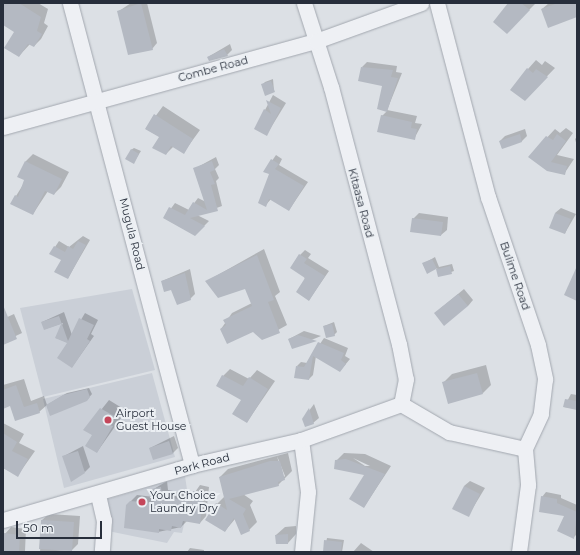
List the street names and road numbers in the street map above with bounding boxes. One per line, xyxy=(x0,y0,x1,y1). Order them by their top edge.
street label: Combe Road xyxy=(177,53,249,85)
street label: Kitaasa Road xyxy=(345,167,377,239)
street label: Mugula Road xyxy=(117,197,147,271)
street label: Bulime Road xyxy=(497,240,533,312)
street label: Park Road xyxy=(173,450,231,478)

